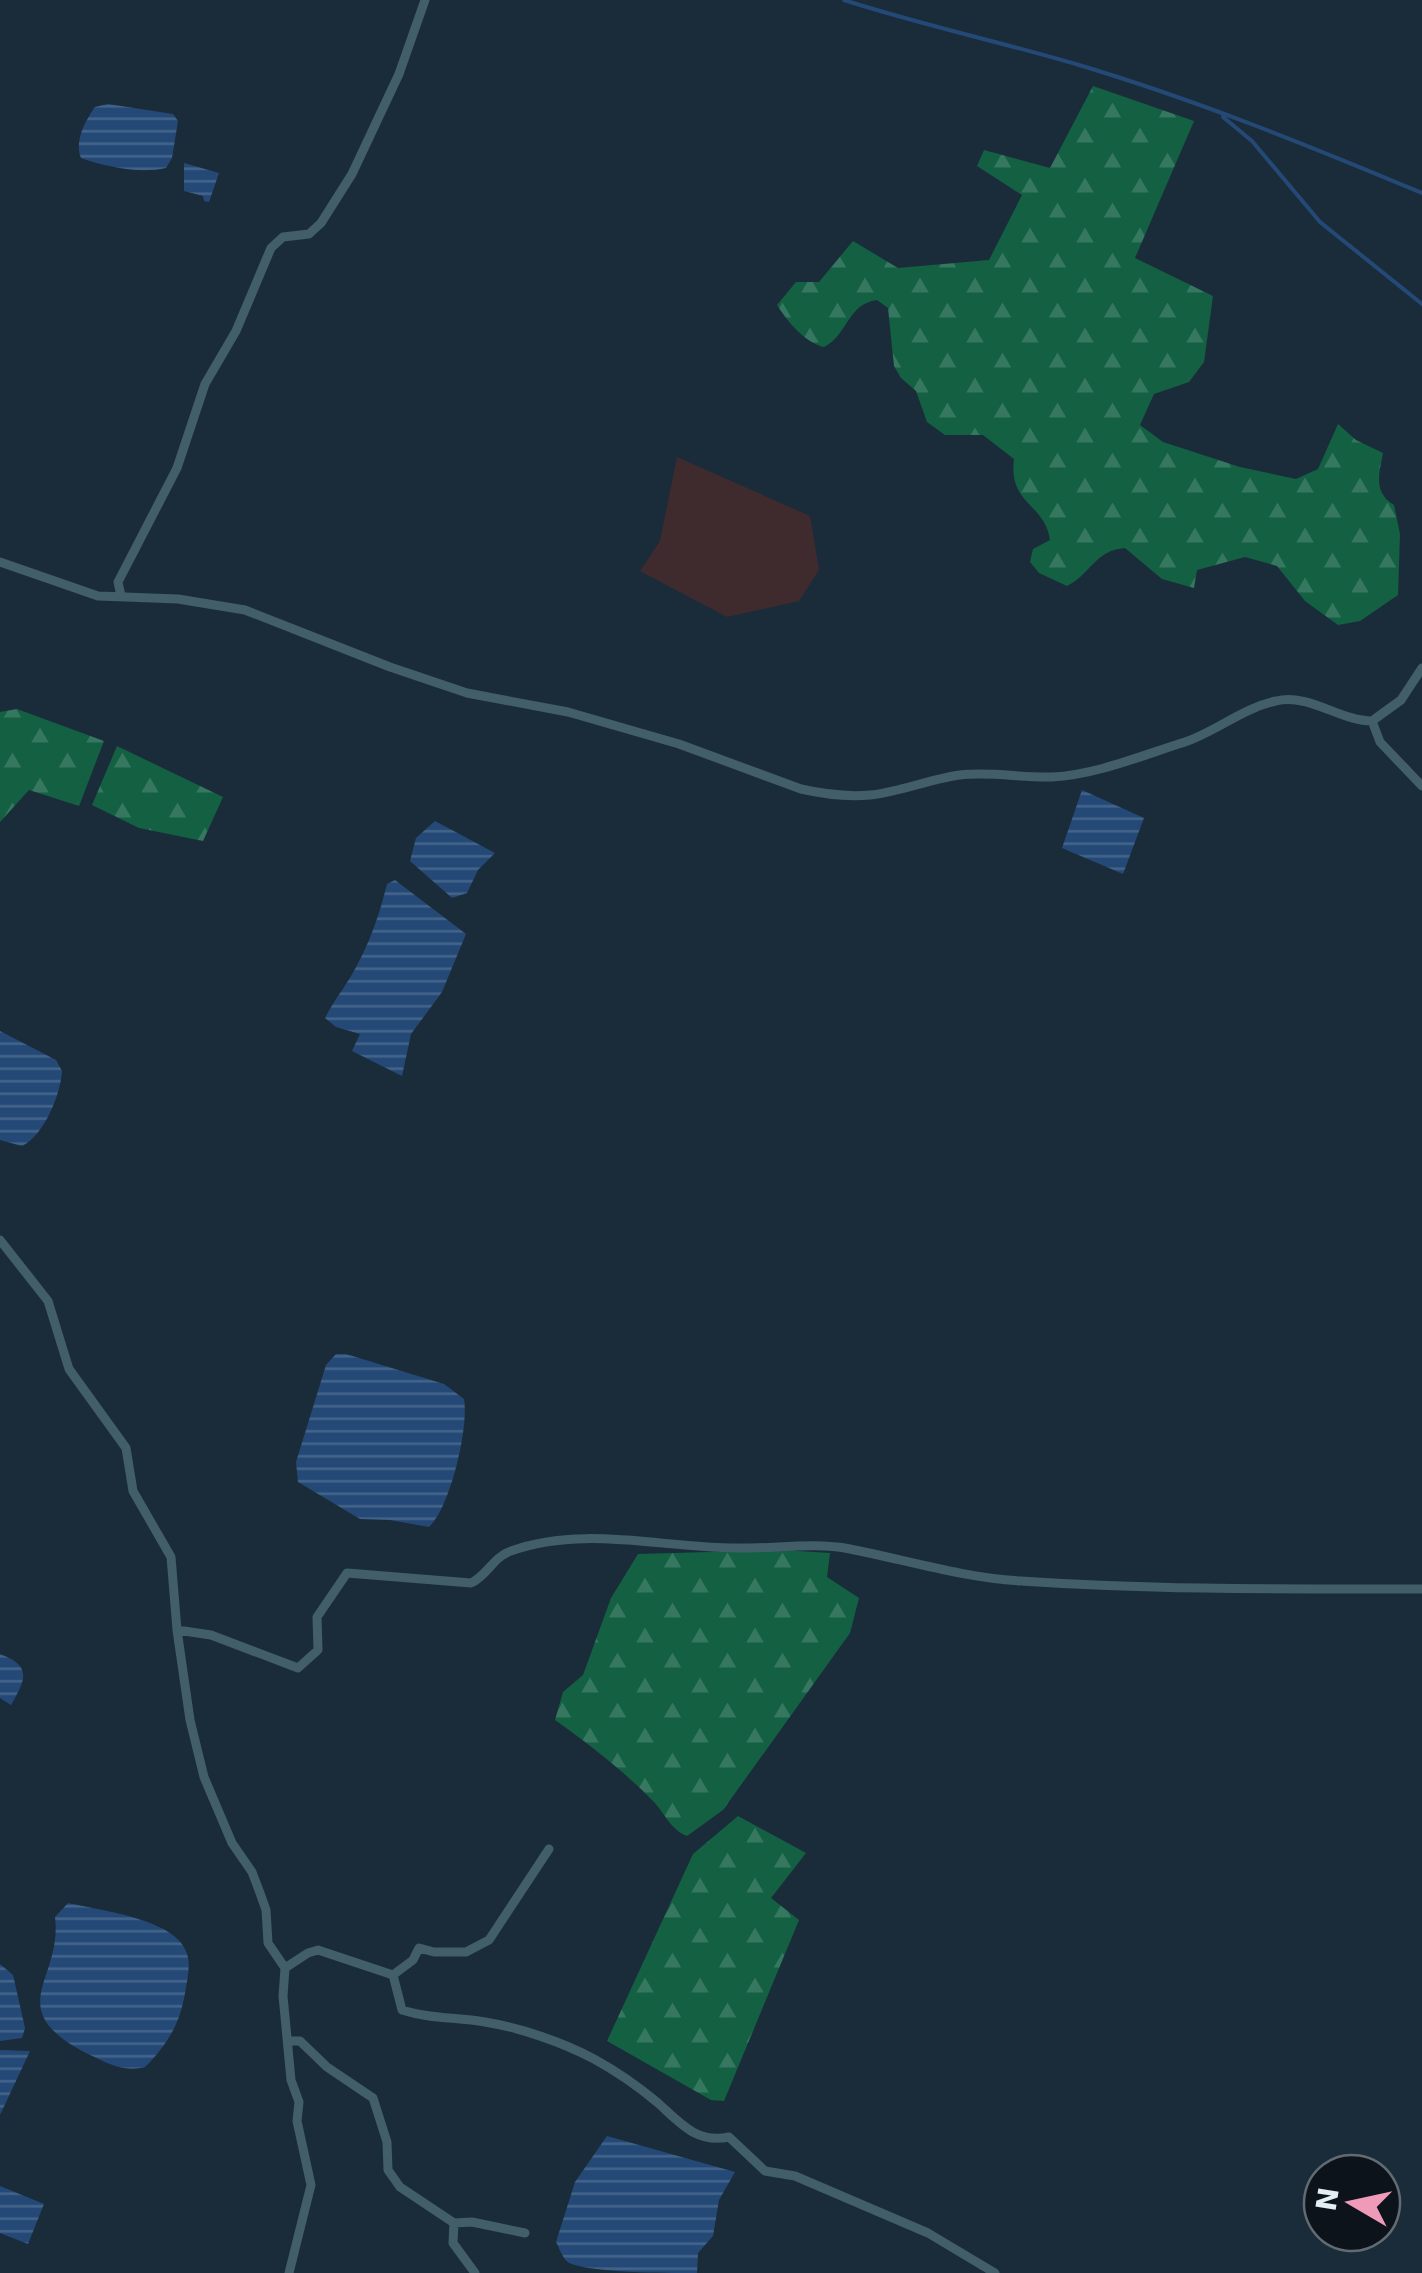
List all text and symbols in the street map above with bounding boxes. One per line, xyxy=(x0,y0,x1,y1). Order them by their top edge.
north arrow xyxy=(1302,2153,1402,2253)
text: N xyxy=(1310,2185,1346,2213)

